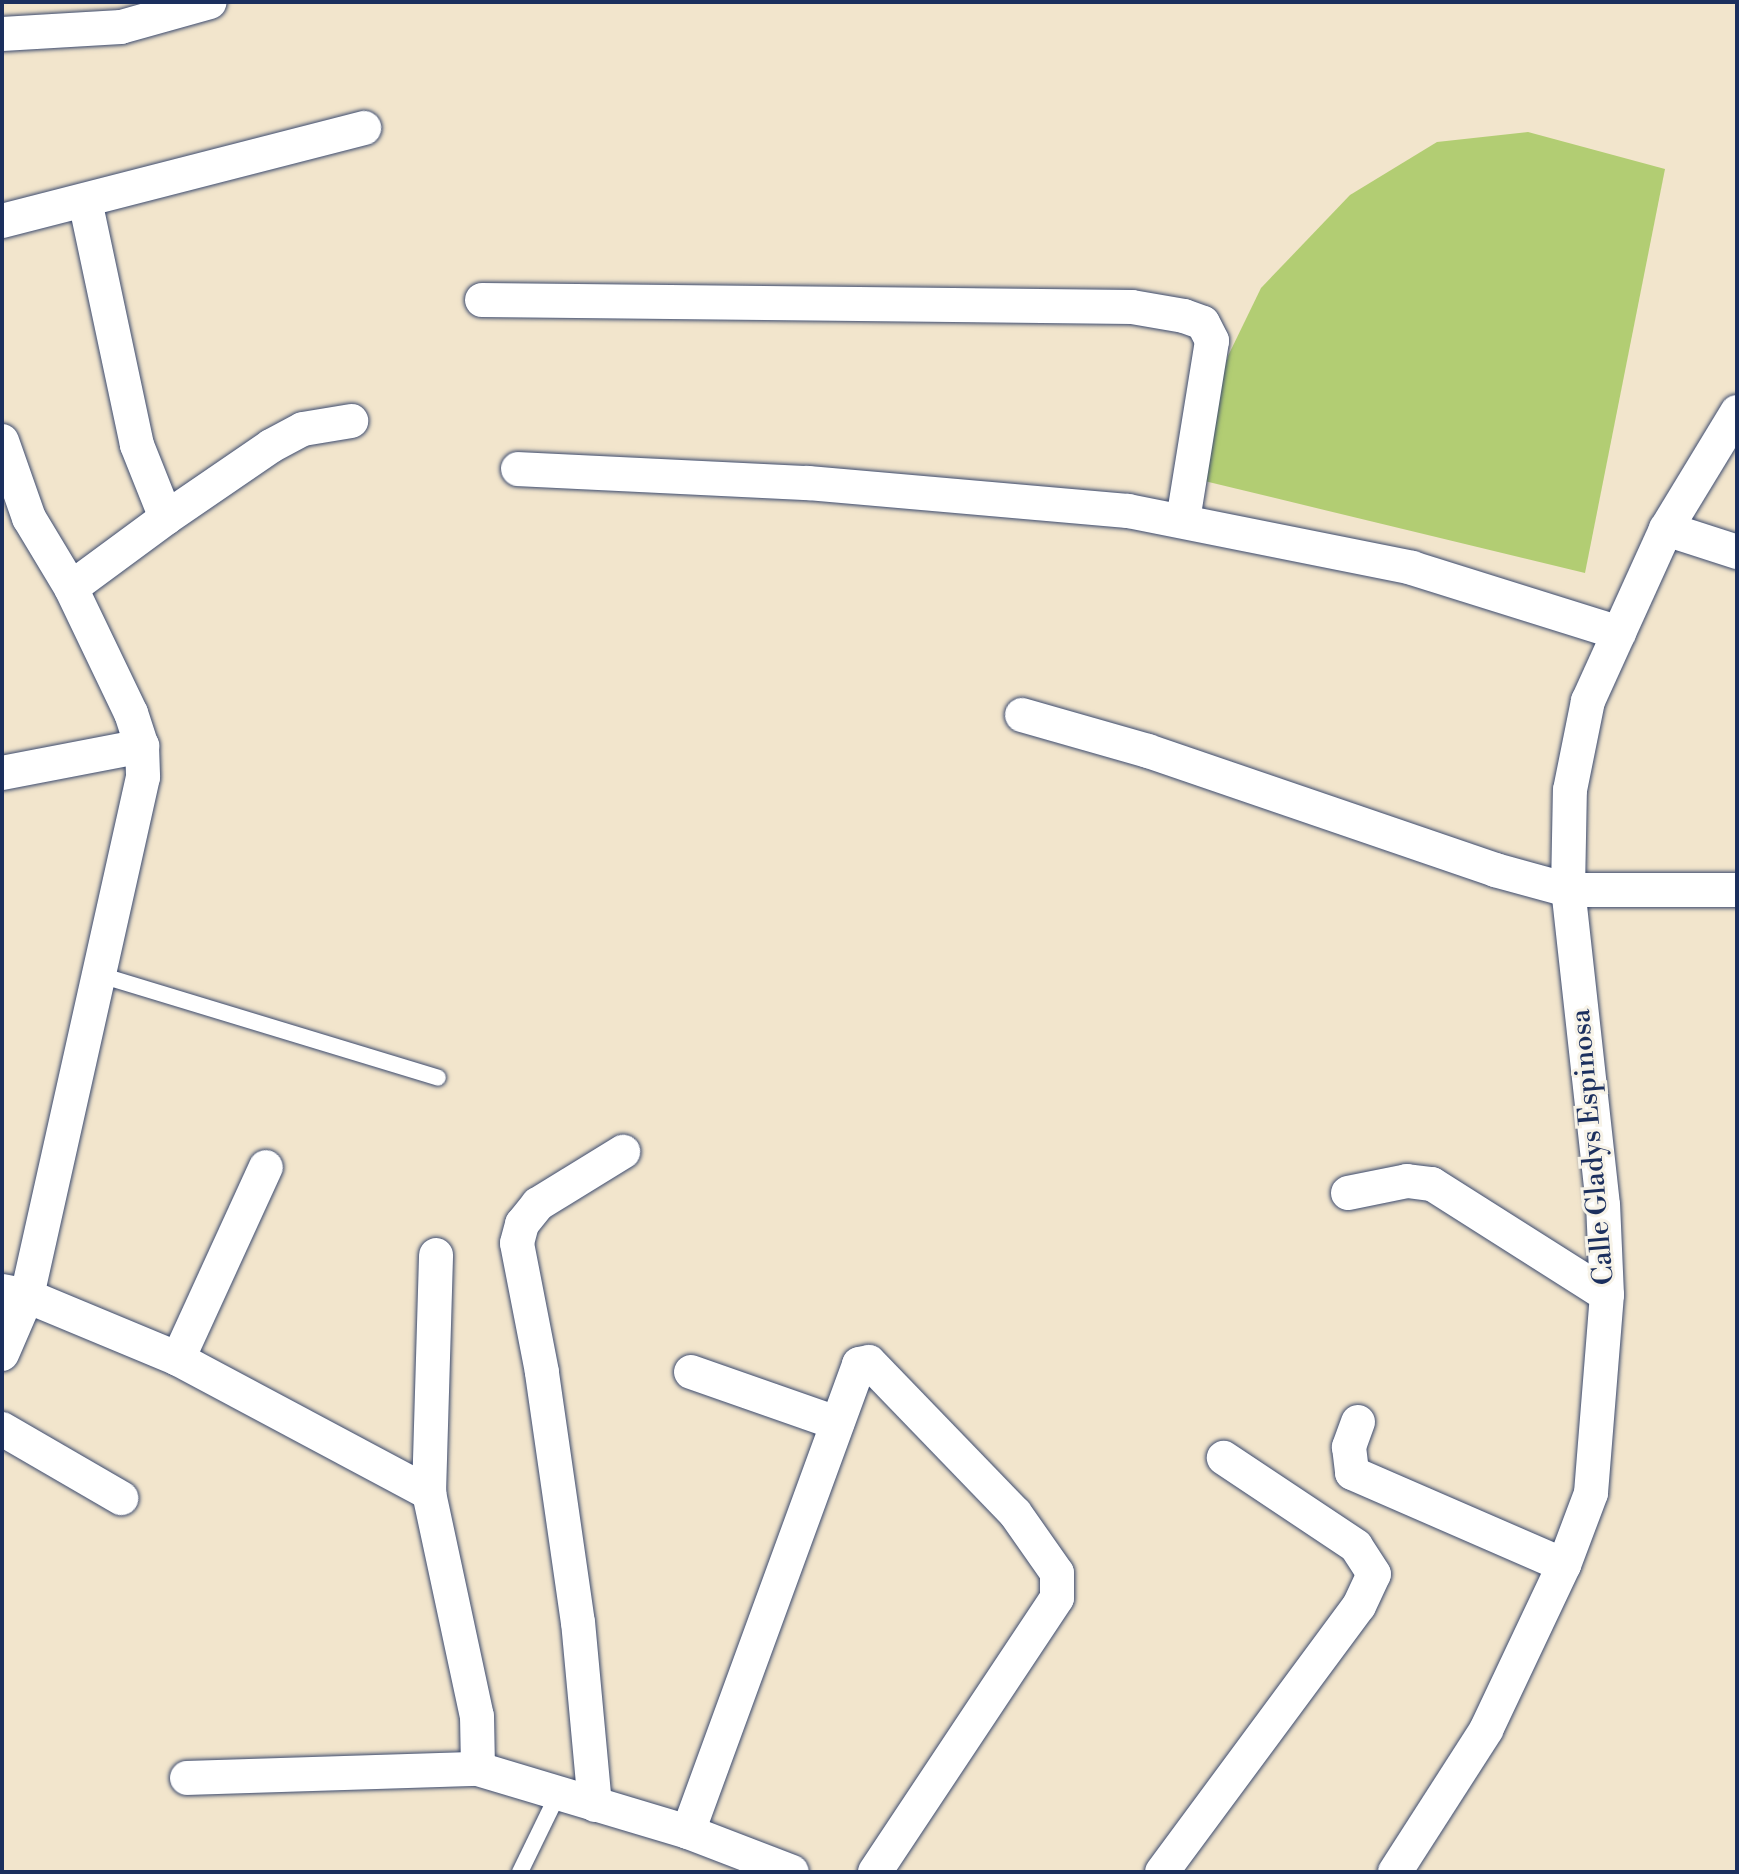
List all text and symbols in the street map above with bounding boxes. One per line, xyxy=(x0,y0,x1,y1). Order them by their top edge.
street label: Calle Gladys Espinosa xyxy=(1564,1008,1622,1286)

